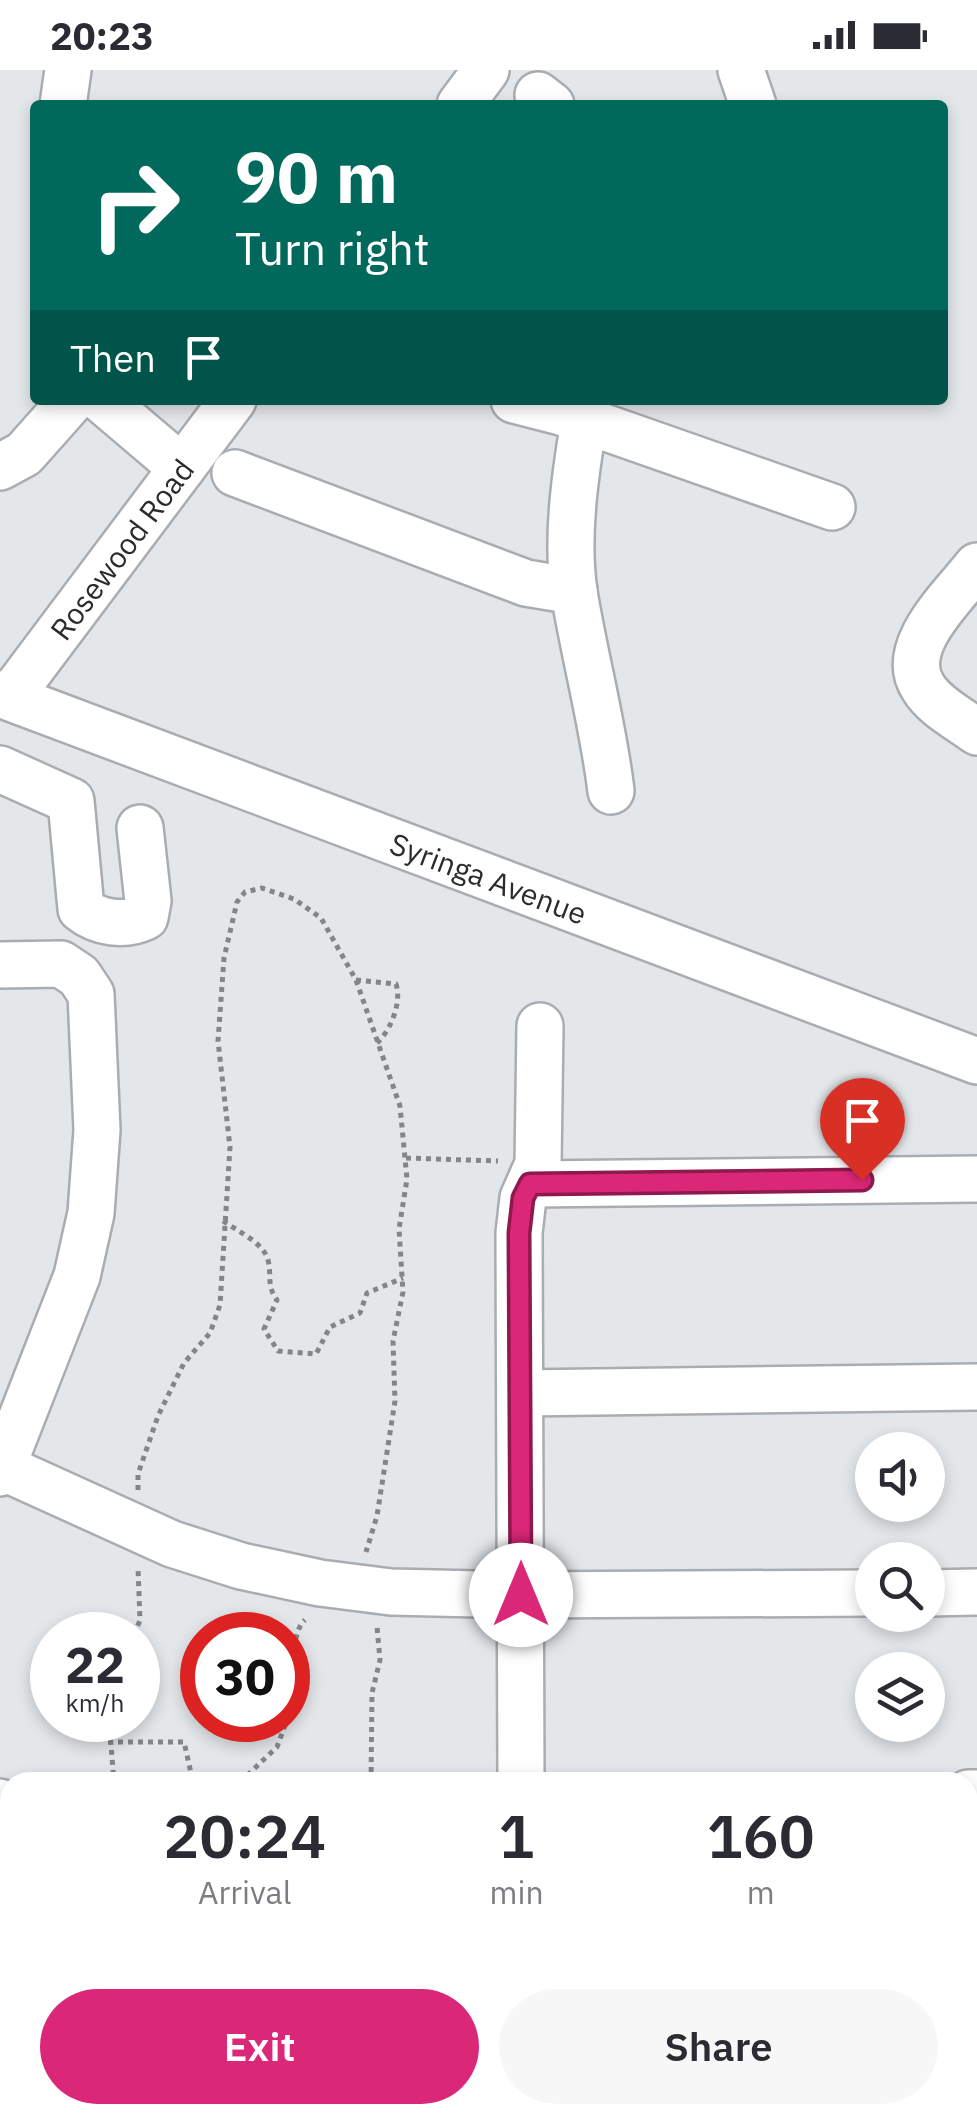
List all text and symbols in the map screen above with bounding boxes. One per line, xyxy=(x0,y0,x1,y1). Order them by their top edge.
text: 20:23 xyxy=(50,11,154,60)
text: 90 m xyxy=(235,131,398,222)
icon: right xyxy=(70,140,200,270)
text: Turn right xyxy=(235,219,430,277)
icon: arrive xyxy=(176,330,231,385)
text: Then xyxy=(70,333,156,382)
street label: Rosewood Road xyxy=(40,451,202,647)
street label: Syringa Avenue xyxy=(385,823,592,932)
pin xyxy=(820,1078,905,1181)
icon: arrive xyxy=(835,1093,890,1148)
map controls xyxy=(855,1432,945,1742)
button: sound xyxy=(855,1432,945,1522)
button: search xyxy=(855,1542,945,1632)
position arrow xyxy=(469,1543,573,1647)
speed limit sign: 30 xyxy=(180,1612,310,1742)
text: 22 xyxy=(65,1632,125,1697)
button: layers xyxy=(855,1652,945,1742)
text: km/h xyxy=(66,1686,124,1719)
text: 20:24 xyxy=(163,1796,326,1875)
text: 1 xyxy=(499,1796,535,1875)
text: 160 xyxy=(707,1796,815,1875)
text: Arrival xyxy=(198,1871,291,1913)
text: min xyxy=(489,1871,544,1913)
text: m xyxy=(747,1871,775,1913)
button: Exit xyxy=(40,1989,479,2104)
button: Share xyxy=(499,1989,938,2104)

